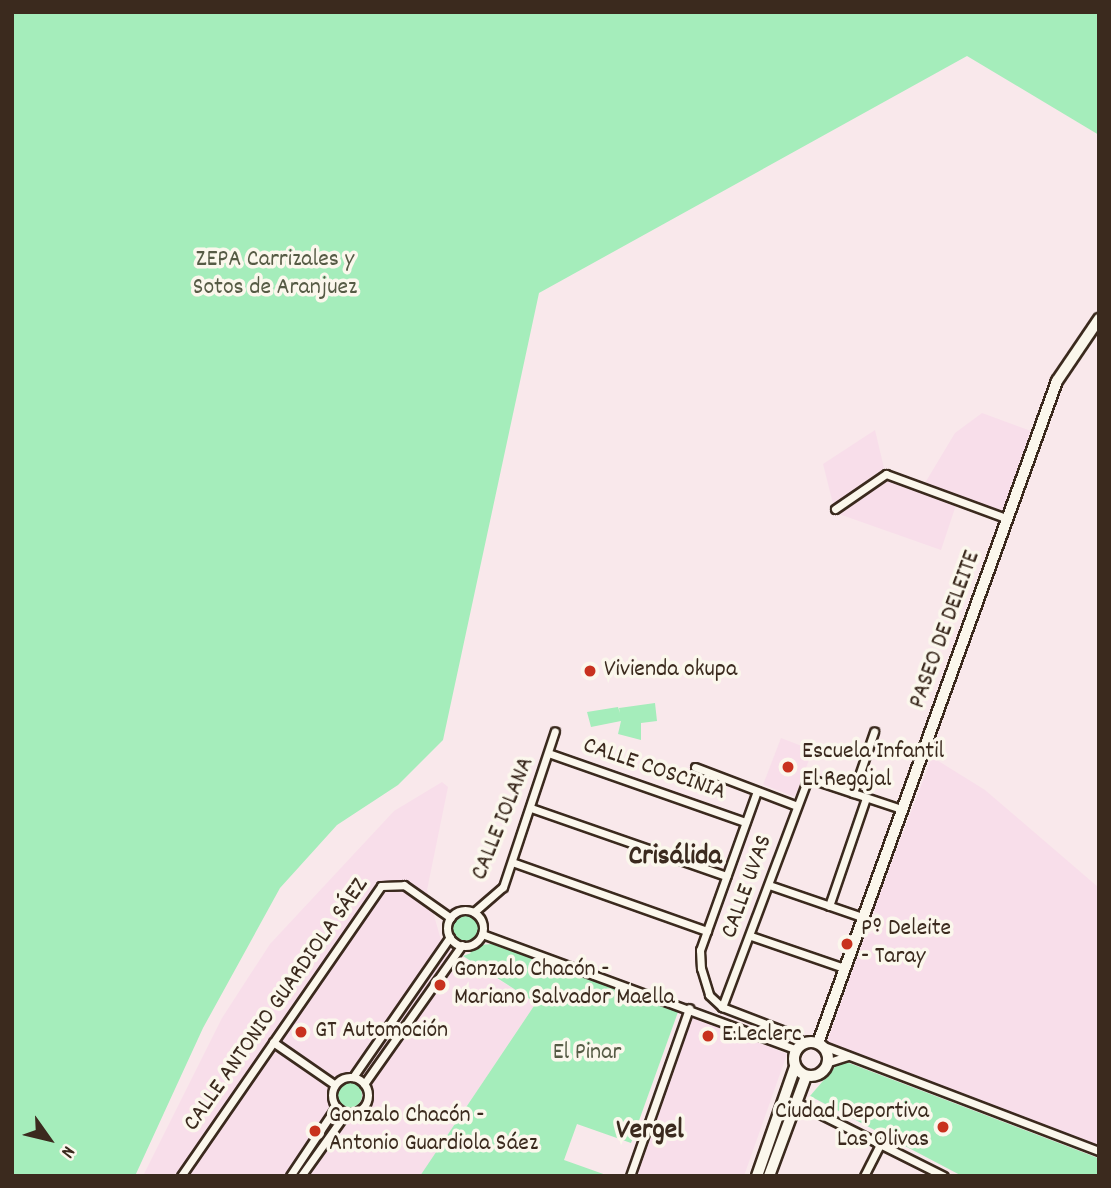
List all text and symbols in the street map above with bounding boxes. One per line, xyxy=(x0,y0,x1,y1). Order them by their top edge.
park label: ZEPA Carrizales y Sotos de Aranjuez xyxy=(193,247,357,303)
street label: PASEO DE DELEITE xyxy=(904,547,988,713)
place label: Vivienda okupa xyxy=(604,657,737,685)
marker: Vivienda okupa xyxy=(582,663,598,679)
street label: CALLE COSCINIA xyxy=(579,732,729,808)
place label: Escuela Infantil El Regajal xyxy=(802,739,944,795)
street label: CALLE IOLANA xyxy=(466,753,542,885)
marker: Escuela Infantil El Regajal xyxy=(780,759,796,775)
street label: CALLE UVAS xyxy=(716,831,780,943)
district label: Crisálida xyxy=(628,841,722,875)
street label: CALLE ANTONIO GUARDIOLA SÁEZ xyxy=(178,873,376,1137)
place label: Pº Deleite - Taray xyxy=(861,916,951,972)
marker: Pº Deleite - Taray xyxy=(839,936,855,952)
place label: Gonzalo Chacón - Mariano Salvador Maella xyxy=(454,957,675,1013)
marker: Gonzalo Chacón - Mariano Salvador Maella xyxy=(432,977,448,993)
place label: GT Automoción xyxy=(315,1018,448,1046)
place label: E.Leclerc xyxy=(722,1022,802,1050)
marker: GT Automoción xyxy=(293,1024,309,1040)
marker: E.Leclerc xyxy=(700,1028,716,1044)
park label: El Pinar xyxy=(553,1040,621,1068)
place label: Ciudad Deportiva Las Olivas xyxy=(775,1099,929,1155)
place label: Gonzalo Chacón - Antonio Guardiola Sáez xyxy=(329,1103,538,1159)
north arrow xyxy=(14,1104,84,1174)
district label: Vergel xyxy=(616,1115,684,1149)
marker: Ciudad Deportiva Las Olivas xyxy=(935,1119,951,1135)
marker: Gonzalo Chacón - Antonio Guardiola Sáez xyxy=(307,1123,323,1139)
text: N xyxy=(53,1140,81,1162)

